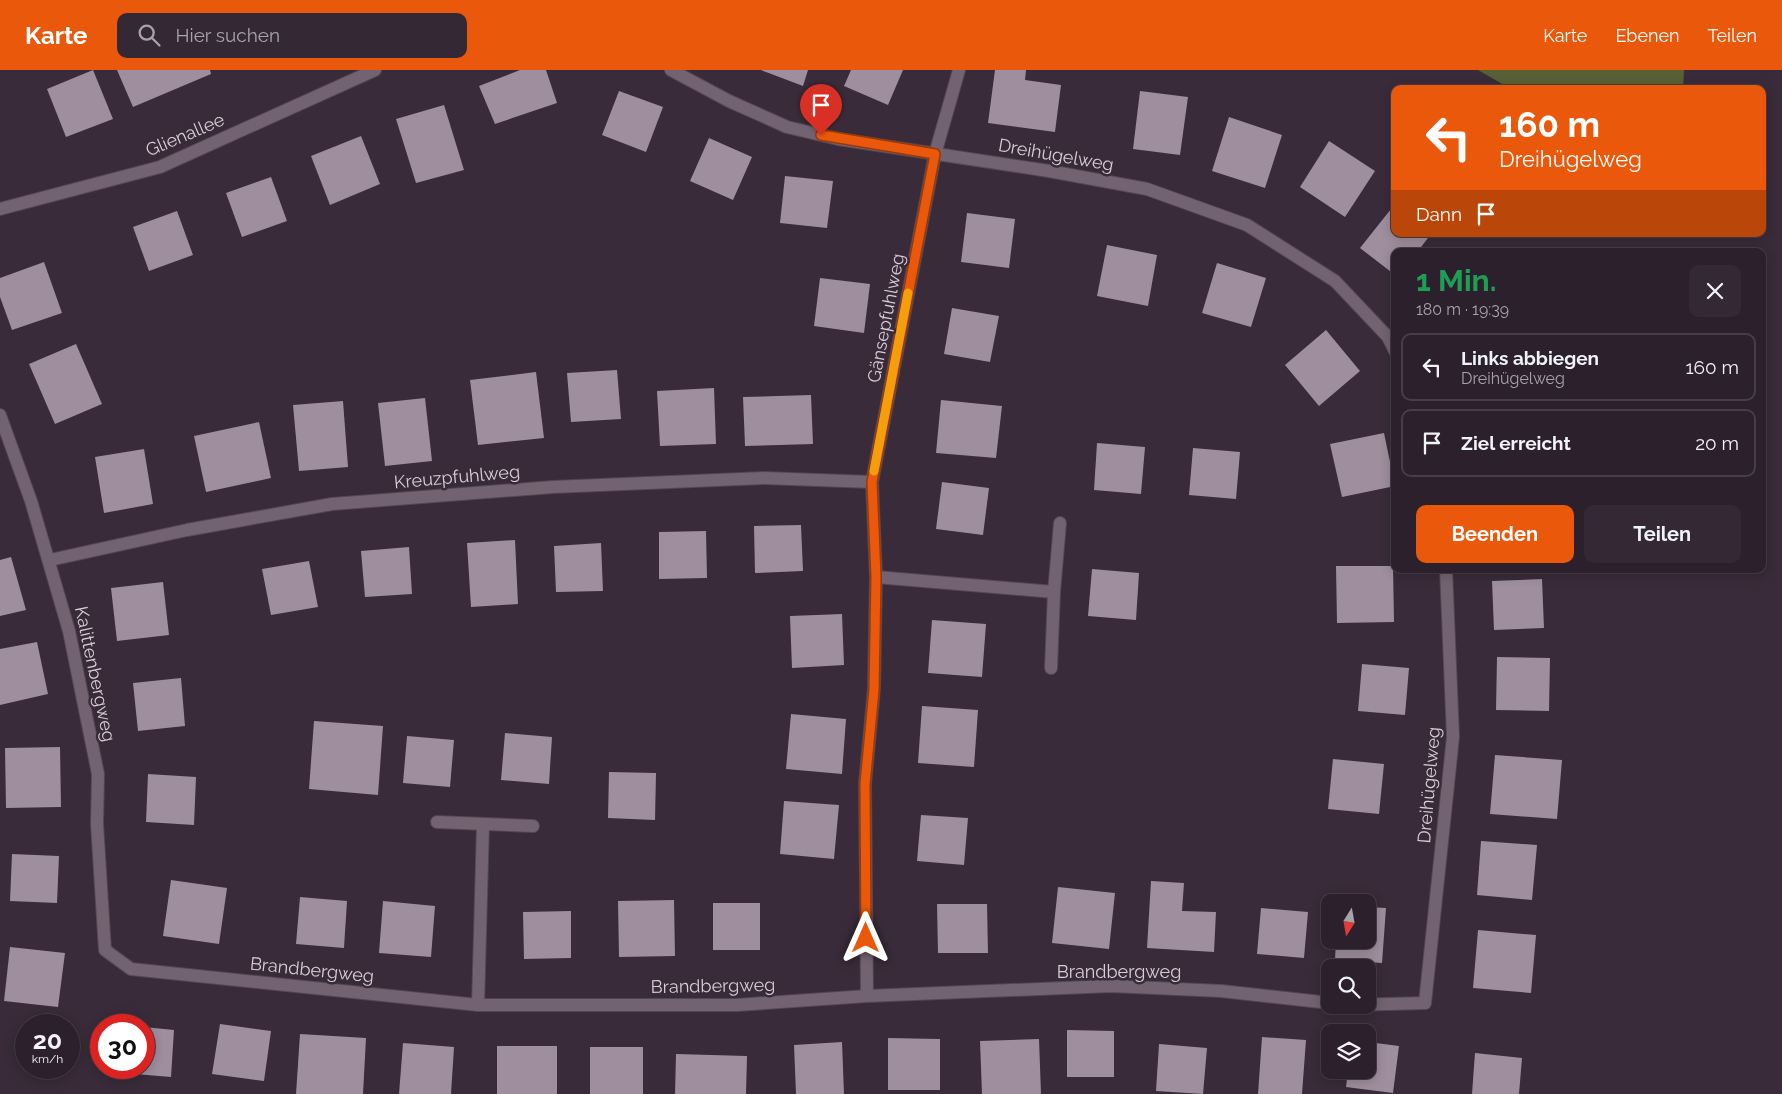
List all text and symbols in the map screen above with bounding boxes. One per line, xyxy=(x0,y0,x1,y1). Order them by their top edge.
search box xyxy=(117,13,467,58)
text: Karte xyxy=(25,21,87,50)
icon: search xyxy=(135,21,163,49)
text: Hier suchen xyxy=(175,24,280,46)
text: Karte xyxy=(1543,25,1587,46)
text: Ebenen xyxy=(1615,25,1680,46)
text: Teilen xyxy=(1708,25,1757,46)
pin xyxy=(800,84,842,135)
icon: arrive xyxy=(807,91,835,119)
text: 160 m xyxy=(1499,104,1600,145)
icon: left xyxy=(1416,105,1481,170)
street label: Glienallee xyxy=(142,108,228,161)
street label: Dreihügelweg xyxy=(997,134,1115,175)
text: Dreihügelweg xyxy=(1499,146,1642,172)
icon: arrive xyxy=(1472,200,1500,228)
text: Dann xyxy=(1416,203,1462,225)
street label: Gänsepfuhlweg xyxy=(863,252,908,384)
text: 1 Min. xyxy=(1416,263,1497,298)
button: close xyxy=(1689,265,1741,317)
text: 180 m · 19:39 xyxy=(1416,300,1509,319)
text: Links abbiegen xyxy=(1461,347,1599,369)
icon: left xyxy=(1418,353,1446,381)
text: 160 m xyxy=(1685,356,1739,378)
text: Dreihügelweg xyxy=(1461,369,1565,388)
icon: arrive xyxy=(1418,429,1446,457)
text: Ziel erreicht xyxy=(1461,432,1571,454)
text: 20 m xyxy=(1695,432,1739,454)
street label: Kreuzpfuhlweg xyxy=(393,461,521,492)
button: Beenden xyxy=(1416,505,1574,563)
button: Teilen xyxy=(1584,505,1741,563)
street label: Kalittenbergweg xyxy=(71,604,120,744)
street label: Dreihügelweg xyxy=(1413,726,1444,844)
north arrow xyxy=(1321,894,1376,949)
map controls xyxy=(1321,894,1376,1079)
position arrow xyxy=(839,911,891,963)
street label: Brandbergweg xyxy=(249,953,375,986)
button: search xyxy=(1321,959,1376,1014)
street label: Brandbergweg xyxy=(1057,961,1181,982)
street label: Brandbergweg xyxy=(651,974,775,997)
speed limit sign: 30 xyxy=(90,1014,155,1079)
button: layers xyxy=(1321,1024,1376,1079)
text: 20 xyxy=(33,1025,62,1055)
text: km/h xyxy=(32,1052,63,1066)

